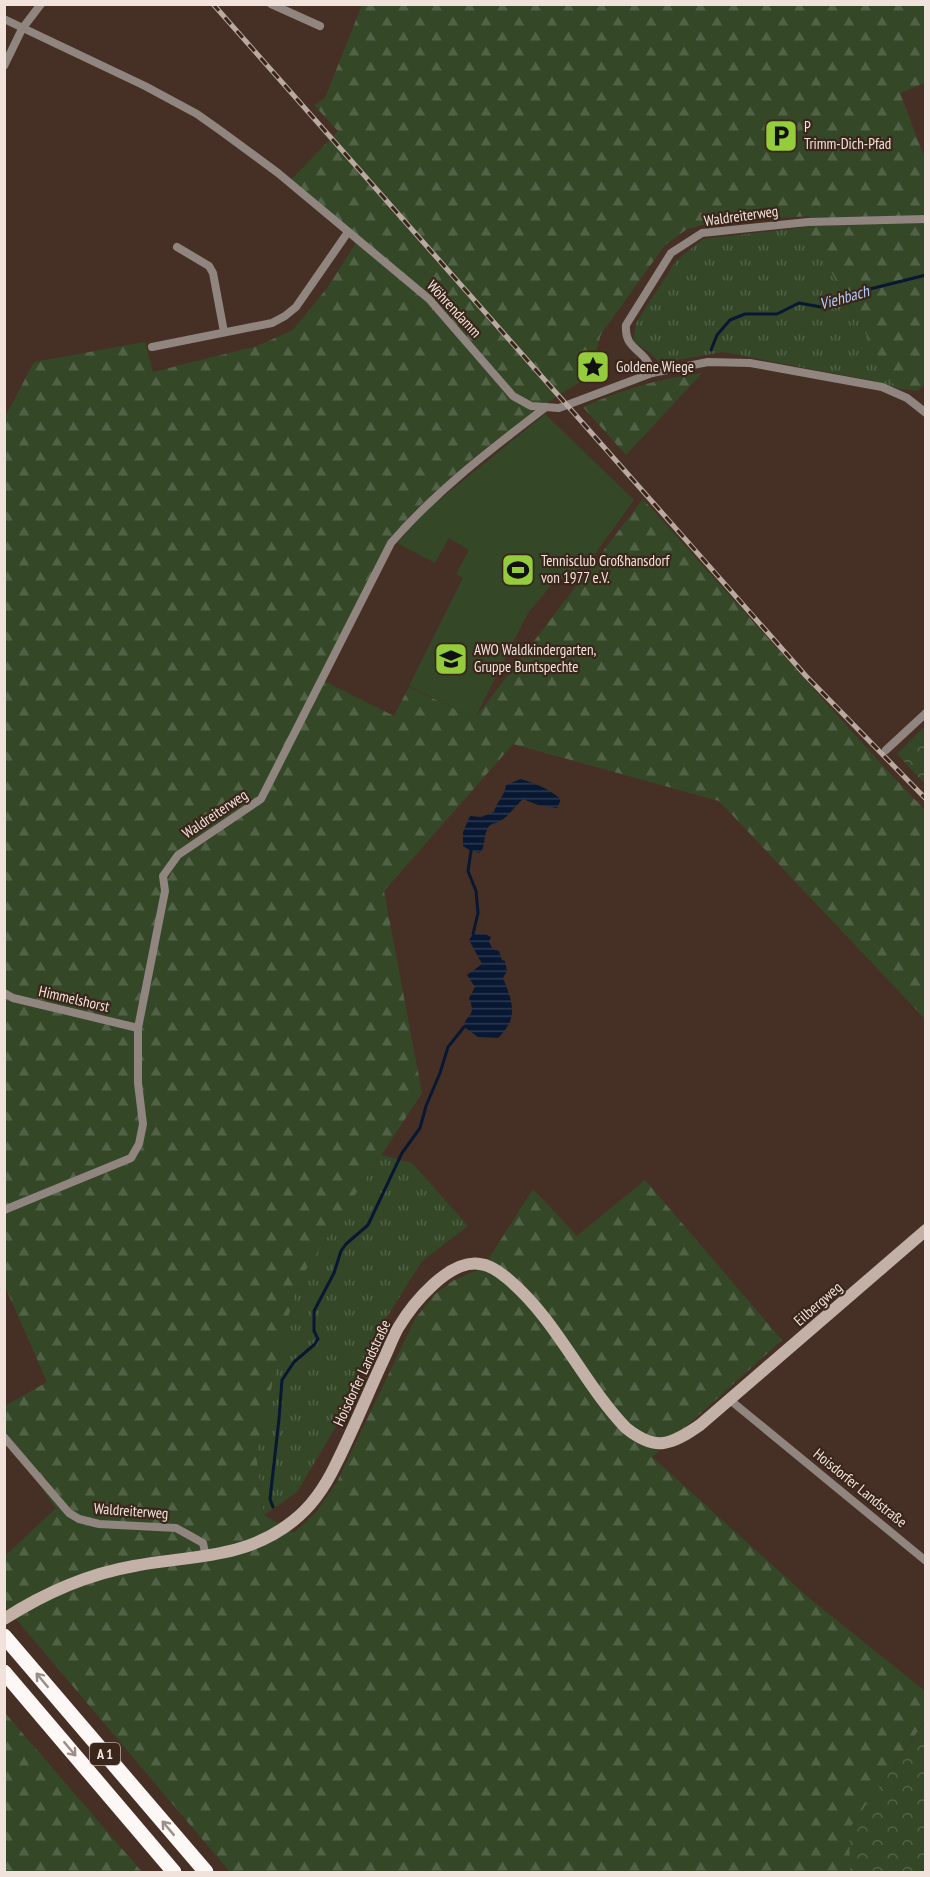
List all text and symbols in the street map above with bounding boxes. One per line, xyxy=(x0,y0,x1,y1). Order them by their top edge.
place label: P Trimm-Dich-Pfad xyxy=(804,117,891,153)
parking icon: P Trimm-Dich-Pfad xyxy=(763,118,799,154)
street label: Waldreiterweg xyxy=(703,201,779,230)
street label: Wöhrendamm xyxy=(423,276,486,341)
water label: Viehbach xyxy=(817,280,872,314)
place icon: Goldene Wiege xyxy=(575,349,611,385)
place label: Goldene Wiege xyxy=(616,357,694,376)
place label: Tennisclub Großhansdorf von 1977 e.V. xyxy=(541,551,671,587)
sports icon: Tennisclub Großhansdorf von 1977 e.V. xyxy=(500,552,536,588)
place label: AWO Waldkindergarten, Gruppe Buntspechte xyxy=(474,640,596,676)
school or university icon: AWO Waldkindergarten, Gruppe Buntspechte xyxy=(433,641,469,677)
street label: Waldreiterweg xyxy=(178,785,251,842)
street label: Himmelshorst xyxy=(37,981,111,1016)
street label: Eilbergweg xyxy=(790,1278,846,1330)
street label: Hoisdorfer Landstraße xyxy=(329,1317,394,1429)
street label: Hoisdorfer Landstraße xyxy=(810,1444,911,1531)
street label: Waldreiterweg xyxy=(93,1498,169,1523)
one-way arrow xyxy=(35,1673,49,1688)
one-way arrow xyxy=(63,1741,76,1757)
road number: A 1 xyxy=(90,1743,120,1765)
one-way arrow xyxy=(162,1820,175,1836)

